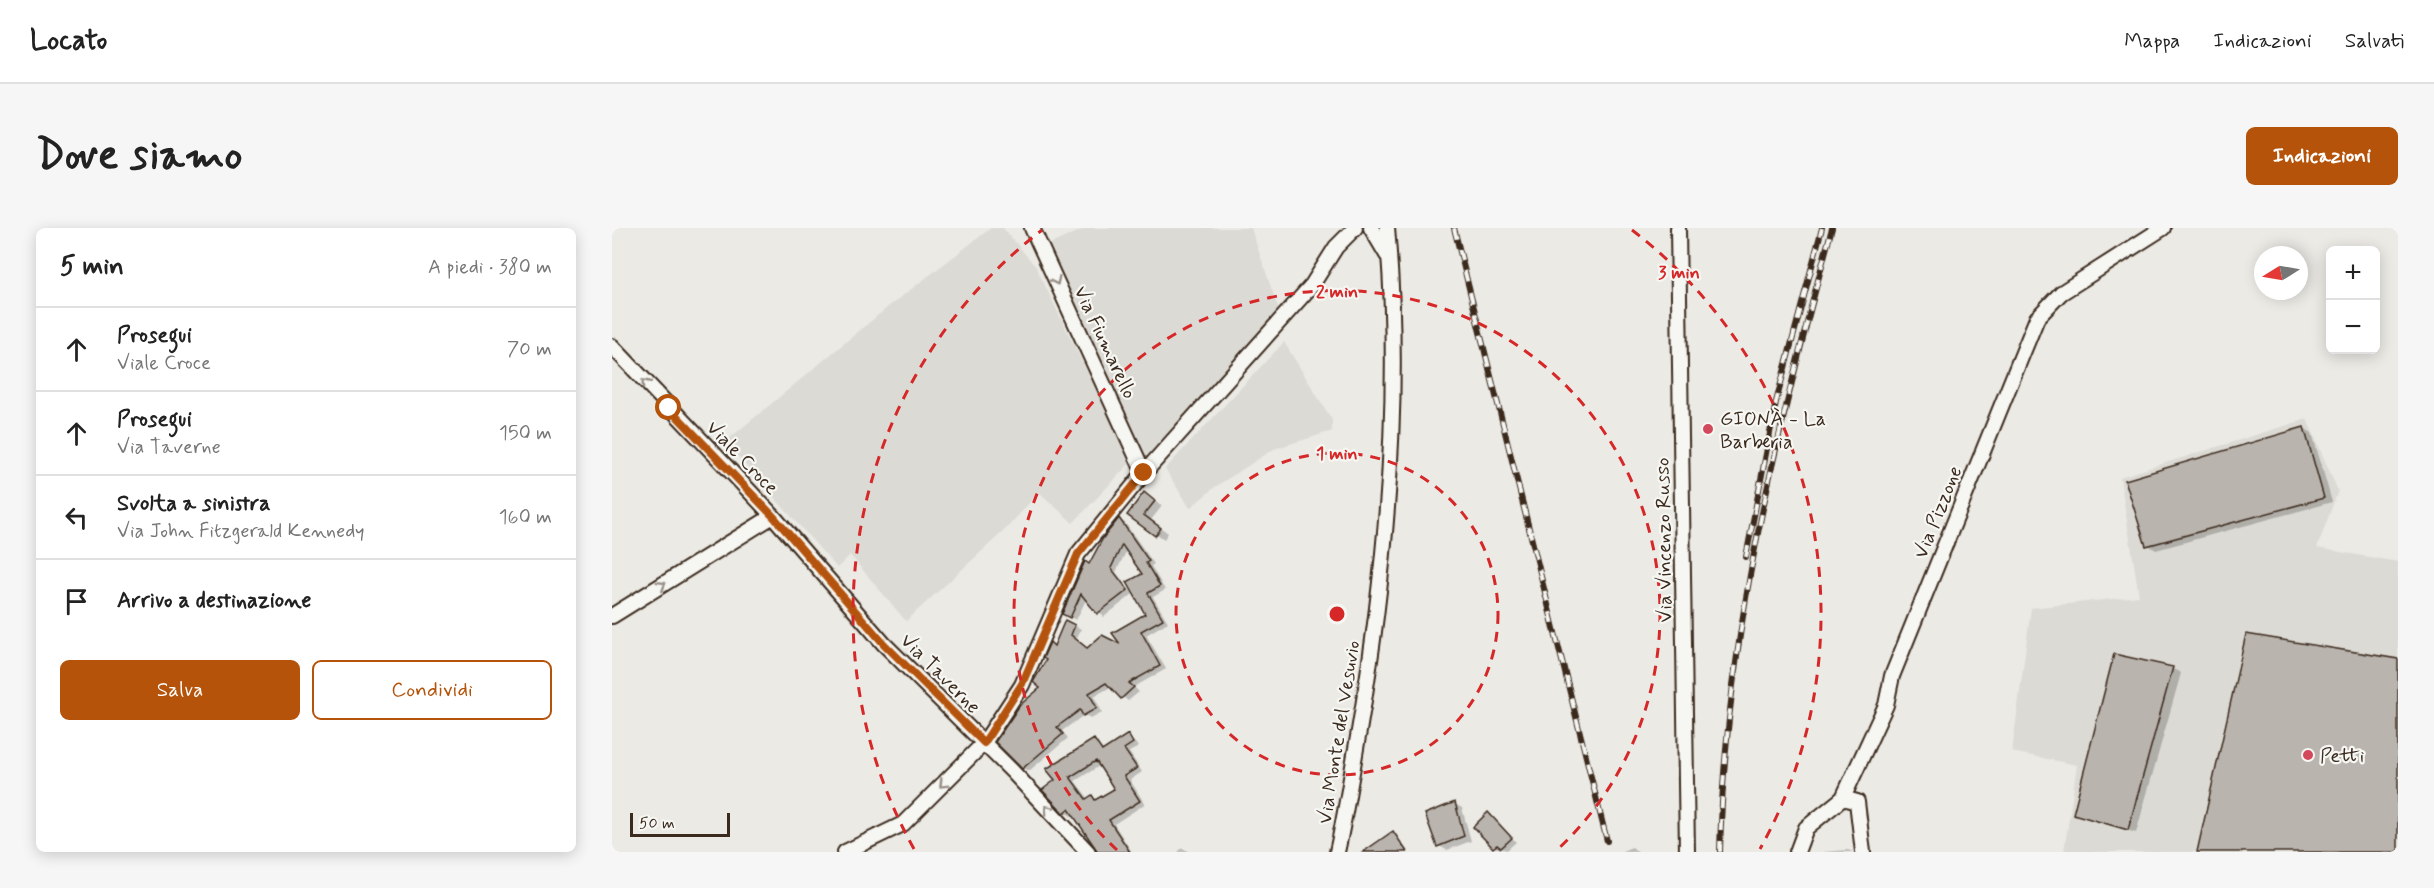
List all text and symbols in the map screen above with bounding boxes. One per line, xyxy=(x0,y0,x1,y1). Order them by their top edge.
text: Locato xyxy=(30,23,107,60)
text: Mappa xyxy=(2124,27,2180,55)
text: Indicazioni xyxy=(2213,27,2312,55)
text: Salvati xyxy=(2345,27,2404,55)
button: Indicazioni xyxy=(2246,127,2398,185)
text: Dove siamo xyxy=(36,129,242,184)
north arrow xyxy=(2254,246,2308,300)
map controls xyxy=(2326,246,2380,354)
button: + xyxy=(2326,246,2380,300)
text: 5 min xyxy=(60,250,124,284)
text: A piedi · 380 m xyxy=(428,254,552,281)
text: 3 min xyxy=(1658,261,1700,285)
one-way arrow xyxy=(1049,275,1061,286)
text: 2 min xyxy=(1316,280,1358,304)
street label: Via Fiumarello xyxy=(1067,282,1143,403)
button: − xyxy=(2326,300,2380,354)
text: Prosegui xyxy=(117,322,192,350)
icon: ahead xyxy=(60,333,93,366)
text: 70 m xyxy=(507,336,552,363)
text: Viale Croce xyxy=(117,350,211,377)
one-way arrow xyxy=(641,379,652,390)
route start xyxy=(655,394,681,420)
text: Prosegui xyxy=(117,406,192,434)
place label: GIONÀ - La Barberia xyxy=(1720,406,1826,456)
street label: Viale Croce xyxy=(700,415,784,501)
icon: ahead xyxy=(60,417,93,450)
text: 150 m xyxy=(499,420,552,447)
marker: GIONÀ - La Barberia xyxy=(1701,422,1715,436)
text: Via Taverne xyxy=(117,434,221,461)
text: 1 min xyxy=(1316,442,1358,466)
street label: Via Vincenzo Russo xyxy=(1650,457,1679,623)
route end xyxy=(1130,459,1156,485)
street label: Via Pizzone xyxy=(1908,462,1969,563)
text: Svolta a sinistra xyxy=(117,490,271,518)
icon: left xyxy=(60,501,93,534)
text: 160 m xyxy=(499,504,552,531)
text: Via John Fitzgerald Kennedy xyxy=(117,518,364,545)
one-way arrow xyxy=(656,581,666,593)
icon: arrive xyxy=(60,585,93,618)
text: Arrivo a destinazione xyxy=(117,587,311,615)
centre of rings xyxy=(1327,604,1347,624)
street label: Via Taverne xyxy=(894,628,986,720)
street label: Via Monte del Vesuvio xyxy=(1312,639,1367,826)
button: Salva xyxy=(60,660,300,720)
button: Condividi xyxy=(312,660,552,720)
place label: Petti xyxy=(2320,743,2364,770)
marker: Petti xyxy=(2301,748,2315,762)
one-way arrow xyxy=(939,777,950,788)
one-way arrow xyxy=(1044,806,1055,817)
scale bar xyxy=(630,810,730,838)
text: 50 m xyxy=(639,813,675,834)

